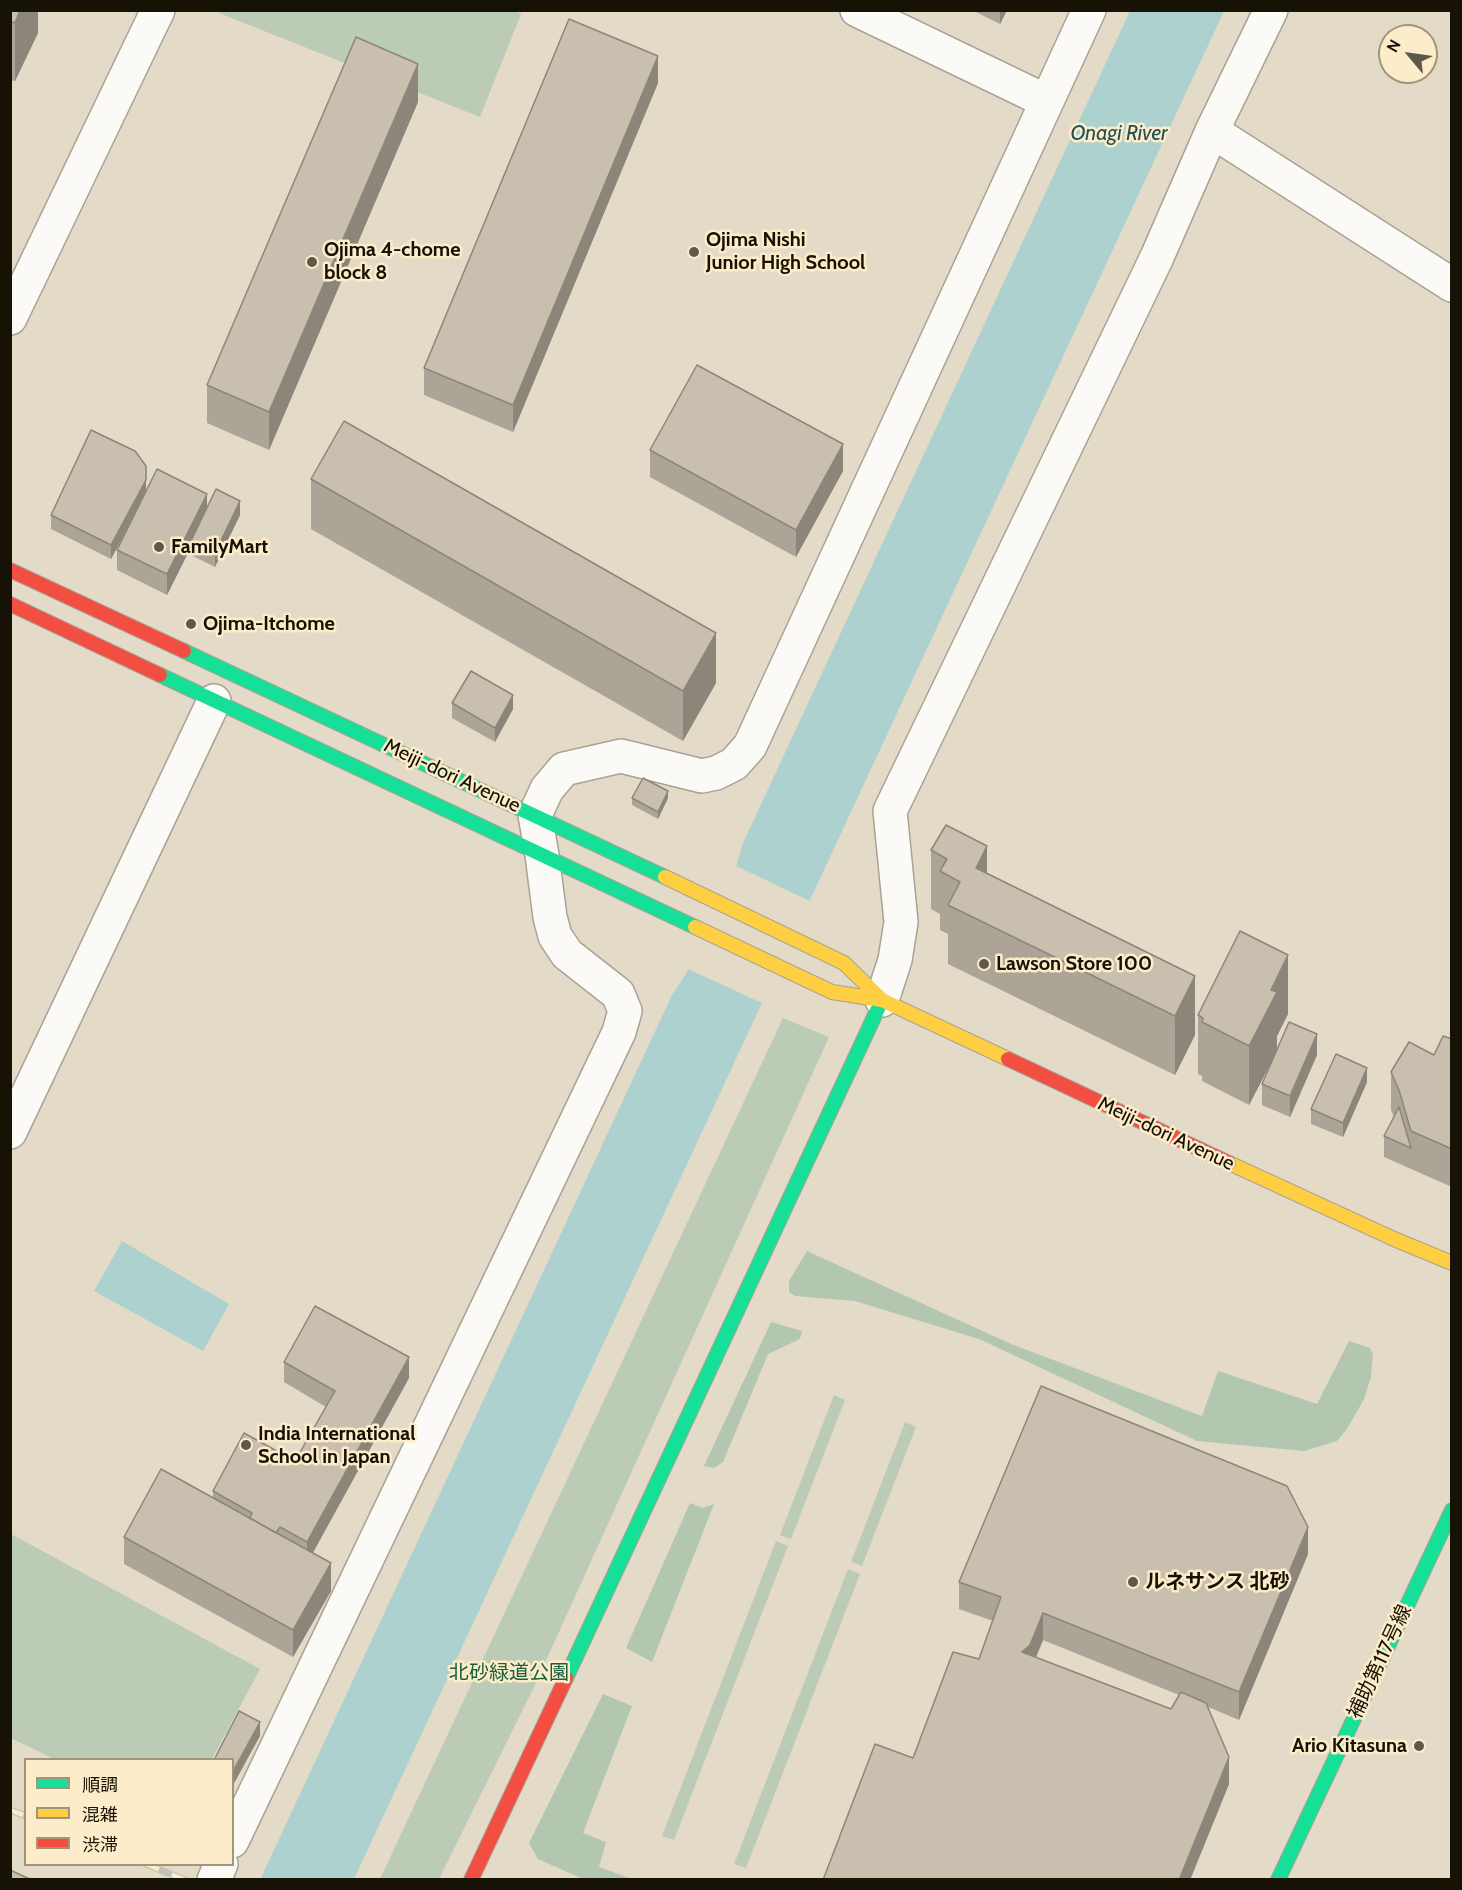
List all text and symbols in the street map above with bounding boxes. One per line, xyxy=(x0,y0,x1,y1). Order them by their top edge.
north arrow xyxy=(1378,24,1438,84)
text: N xyxy=(1383,36,1405,56)
water label: Onagi River xyxy=(1071,121,1167,147)
place label: Ojima Nishi Junior High School xyxy=(706,228,865,275)
place label: Ojima 4-chome block 8 xyxy=(324,238,460,285)
marker: Ojima Nishi Junior High School xyxy=(687,245,701,259)
marker: Ojima 4-chome block 8 xyxy=(305,255,319,269)
place label: FamilyMart xyxy=(171,535,268,559)
marker: FamilyMart xyxy=(152,540,166,554)
place label: Ojima-Itchome xyxy=(203,612,335,636)
marker: Ojima-Itchome xyxy=(184,617,198,631)
street label: Meiji-dori Avenue xyxy=(380,734,524,818)
place label: Lawson Store 100 xyxy=(996,952,1152,976)
marker: Lawson Store 100 xyxy=(977,957,991,971)
street label: Meiji-dori Avenue xyxy=(1094,1092,1238,1176)
place label: India International School in Japan xyxy=(258,1422,416,1469)
marker: India International School in Japan xyxy=(239,1438,253,1452)
place label: ルネサンス 北砂 xyxy=(1145,1570,1289,1594)
marker: ルネサンス 北砂 xyxy=(1126,1575,1140,1589)
street label: 補助第117号線 xyxy=(1343,1601,1417,1723)
park label: 北砂緑道公園 xyxy=(449,1661,569,1685)
place label: Ario Kitasuna xyxy=(1292,1734,1407,1758)
marker: Ario Kitasuna xyxy=(1412,1739,1426,1753)
legend xyxy=(24,1758,234,1866)
text: 順調 xyxy=(82,1774,118,1796)
text: 混雑 xyxy=(82,1804,118,1826)
text: 渋滞 xyxy=(82,1834,118,1856)

